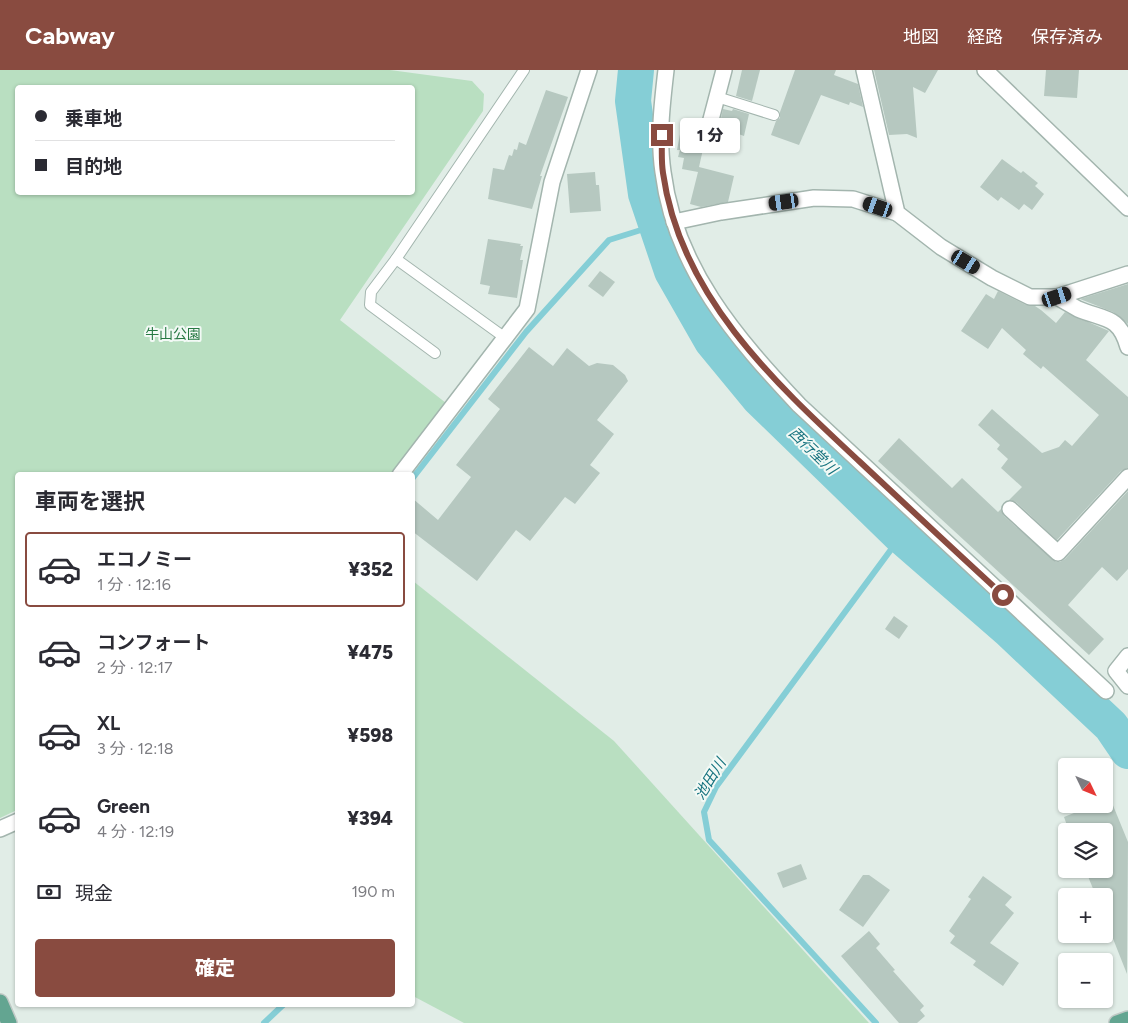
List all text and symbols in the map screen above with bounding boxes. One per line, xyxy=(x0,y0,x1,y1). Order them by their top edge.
text: Cabway xyxy=(25,21,115,50)
text: 地図 xyxy=(903,26,939,48)
text: 経路 xyxy=(967,26,1003,48)
text: 保存済み xyxy=(1031,26,1103,48)
text: 乗車地 xyxy=(65,107,122,130)
callout: 1 分 xyxy=(680,118,740,152)
route end xyxy=(651,124,673,146)
text: 1 分 xyxy=(697,126,723,145)
text: 目的地 xyxy=(65,155,122,178)
car xyxy=(768,192,799,212)
car xyxy=(861,195,894,219)
car xyxy=(949,248,982,276)
car xyxy=(1040,285,1073,309)
park label: 牛山公園 xyxy=(145,326,201,343)
water label: 西行堂川 xyxy=(785,424,842,480)
text: 車両を選択 xyxy=(35,488,145,515)
icon: car xyxy=(37,547,82,592)
text: エコノミー xyxy=(97,548,192,571)
text: ¥352 xyxy=(348,558,393,581)
text: 1 分 · 12:16 xyxy=(97,575,171,594)
route start xyxy=(992,584,1014,606)
icon: car xyxy=(37,630,82,675)
text: コンフォート xyxy=(97,631,210,654)
text: ¥475 xyxy=(347,641,393,664)
text: 2 分 · 12:17 xyxy=(97,658,173,677)
text: XL xyxy=(97,712,120,735)
icon: car xyxy=(37,713,82,758)
text: ¥598 xyxy=(347,724,393,747)
text: 3 分 · 12:18 xyxy=(97,739,174,758)
water label: 池田川 xyxy=(690,753,731,803)
north arrow xyxy=(1058,758,1112,812)
map controls xyxy=(1058,758,1113,1008)
text: Green xyxy=(97,795,150,818)
icon: car xyxy=(37,796,82,841)
text: ¥394 xyxy=(347,807,393,830)
text: 4 分 · 12:19 xyxy=(97,822,174,841)
button: layers xyxy=(1058,823,1113,878)
icon: cash xyxy=(35,878,63,906)
text: 現金 xyxy=(75,882,113,905)
text: 190 m xyxy=(352,882,395,901)
button: + xyxy=(1058,888,1113,943)
button: 確定 xyxy=(35,939,395,997)
button: − xyxy=(1058,953,1113,1008)

